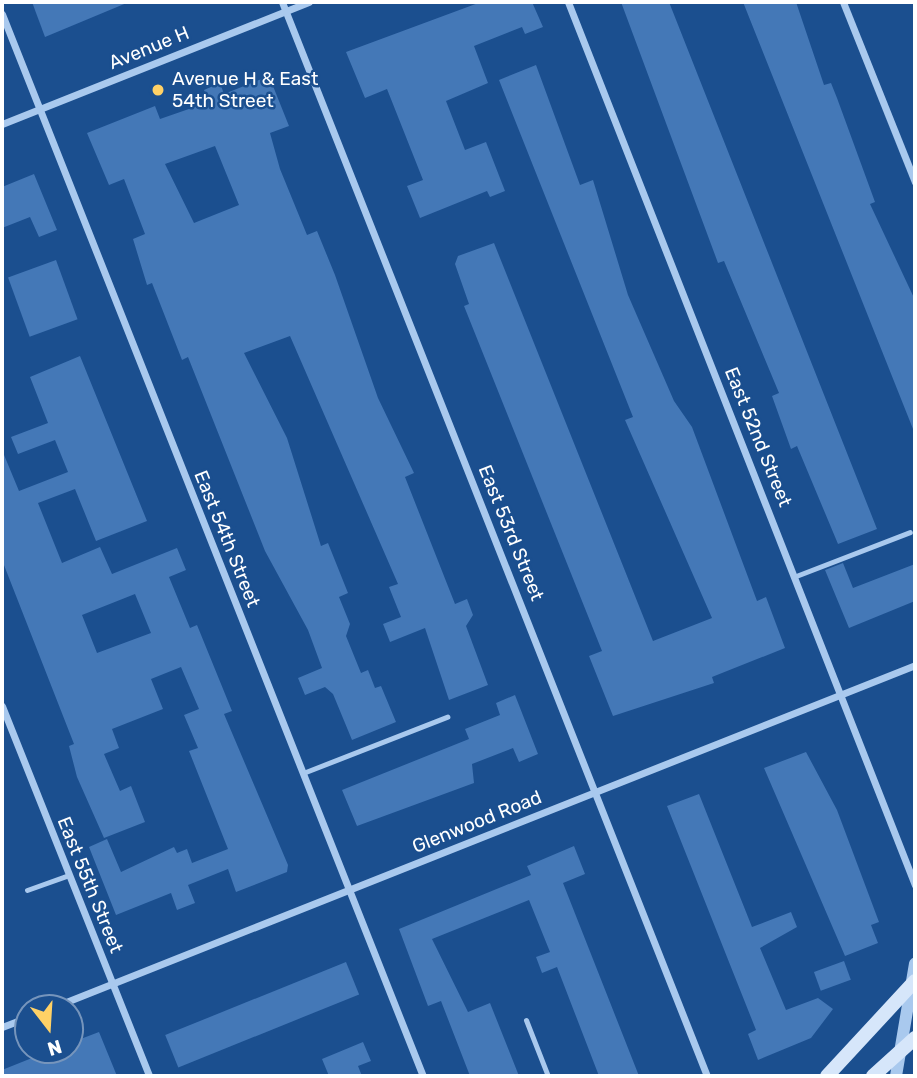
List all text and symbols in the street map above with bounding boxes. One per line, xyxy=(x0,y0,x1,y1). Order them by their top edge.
street label: Avenue H xyxy=(105,22,193,74)
place label: Avenue H & East 54th Street xyxy=(172,68,318,112)
marker: Avenue H & East 54th Street xyxy=(150,82,166,98)
street label: East 52nd Street xyxy=(720,364,796,510)
street label: East 53rd Street xyxy=(473,462,549,604)
street label: East 54th Street xyxy=(189,467,265,611)
street label: Glenwood Road xyxy=(409,786,545,858)
street label: East 55th Street xyxy=(52,814,128,956)
north arrow xyxy=(14,994,84,1064)
text: N xyxy=(45,1035,65,1061)

